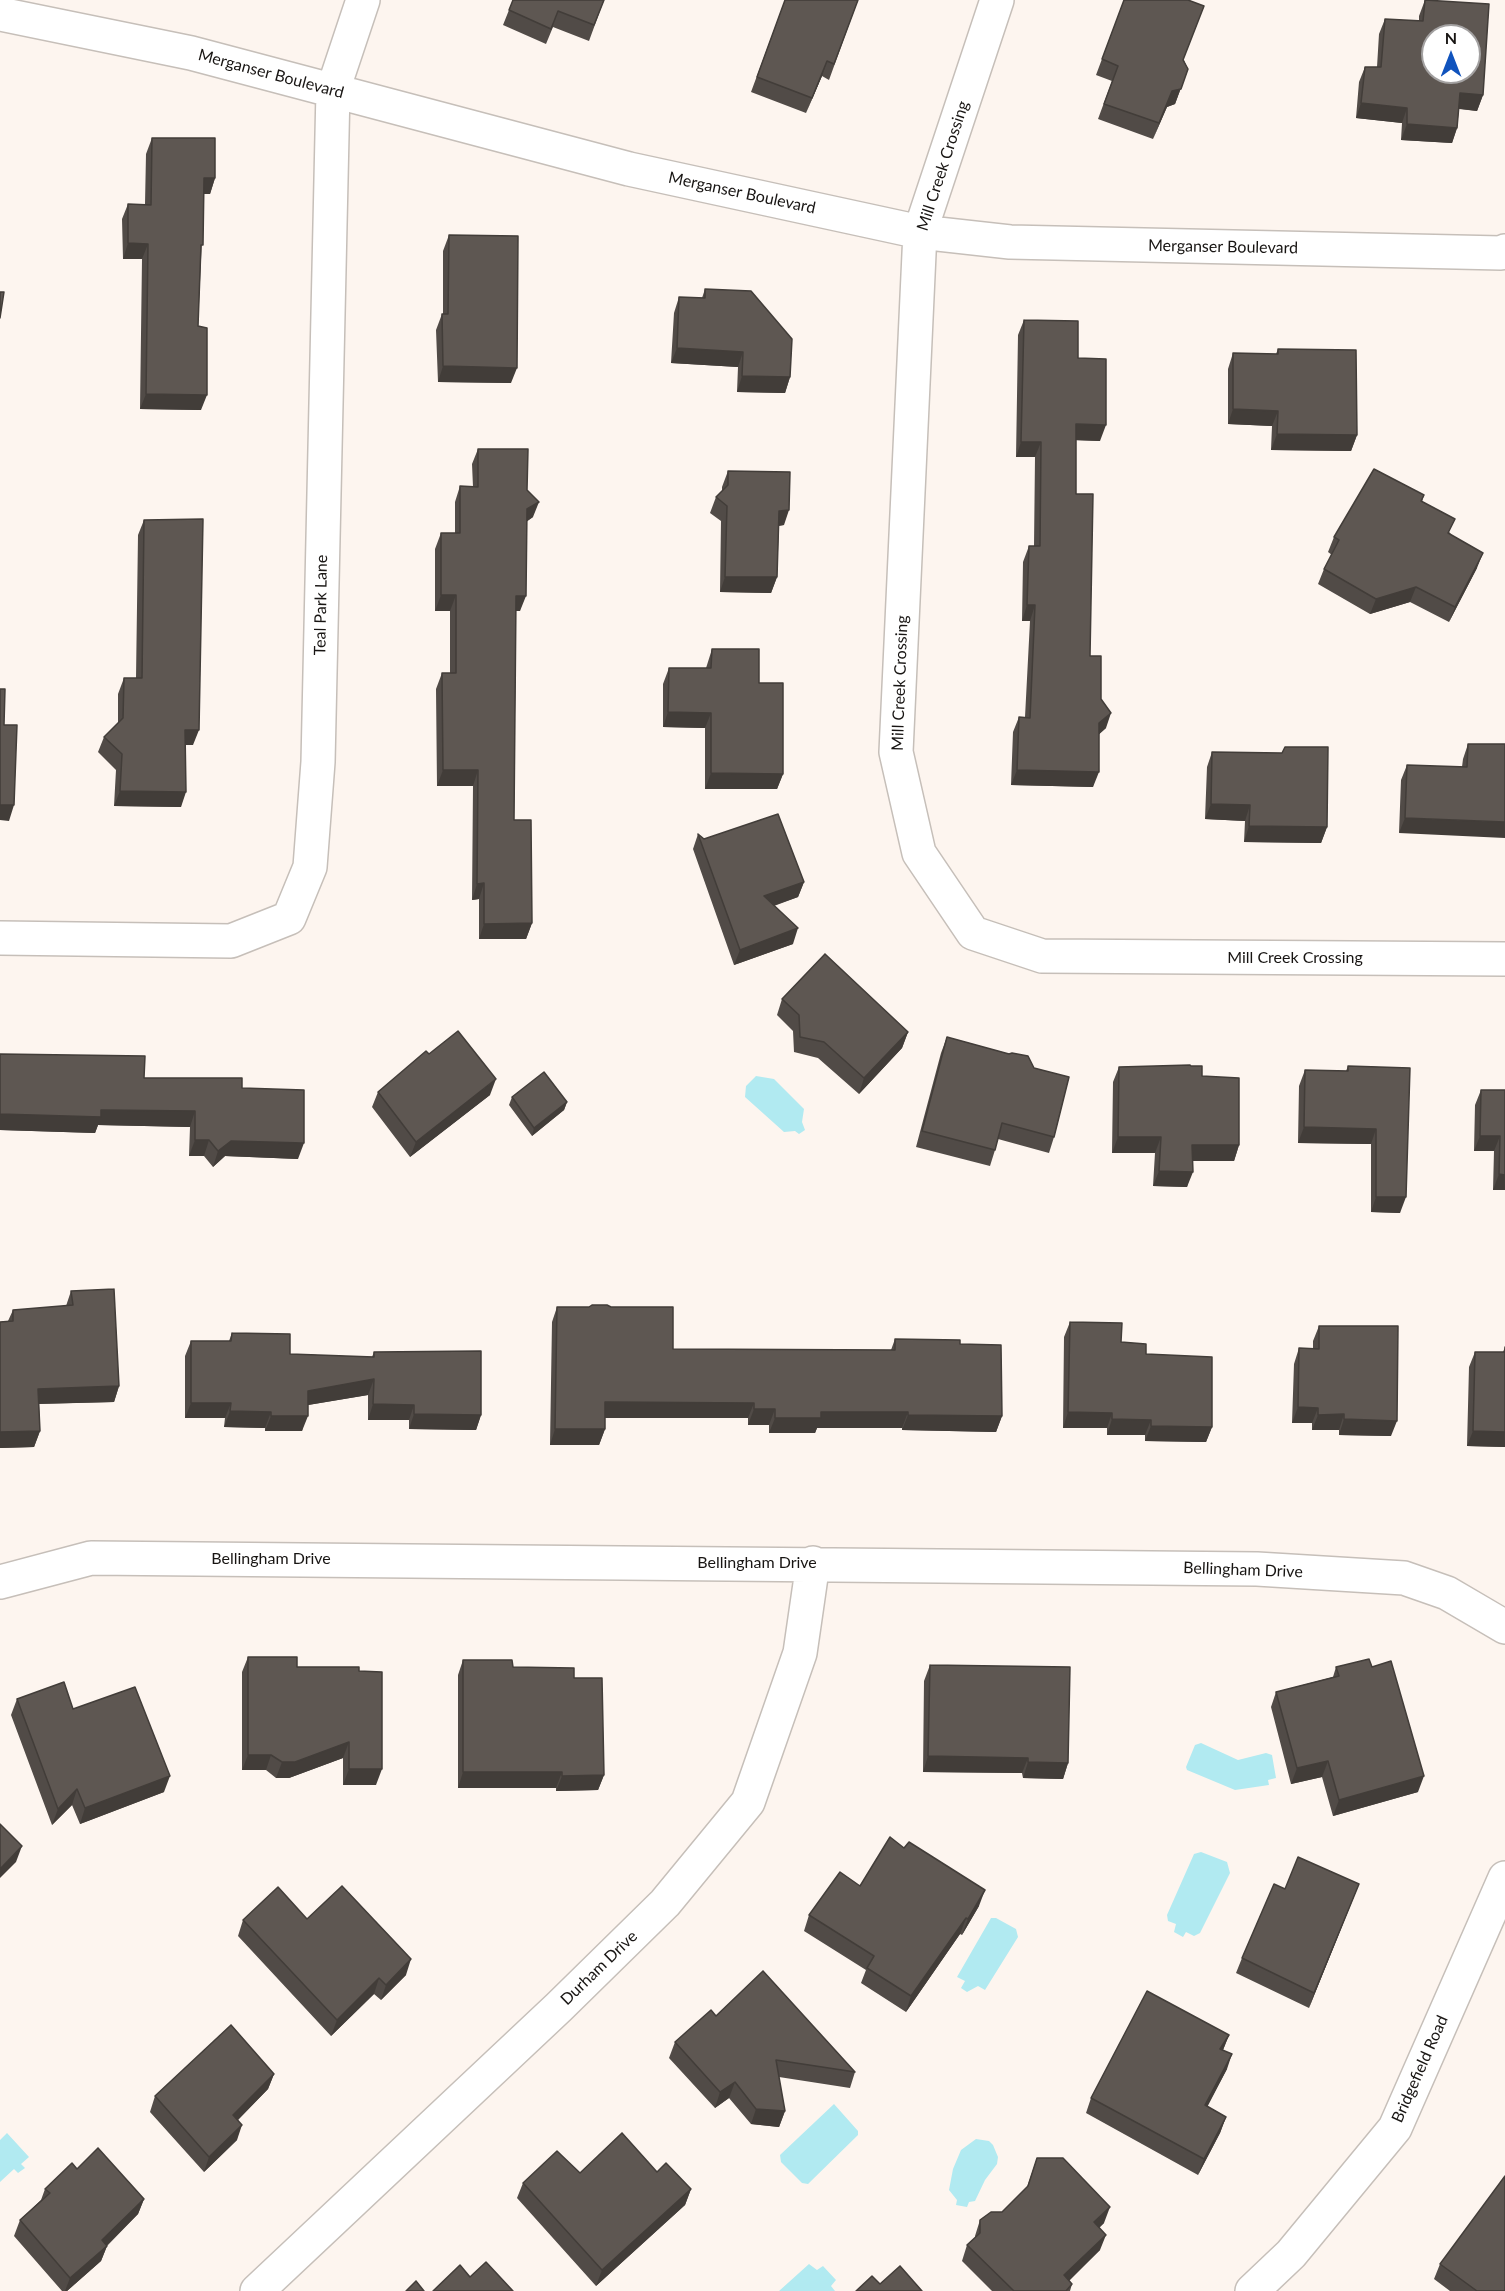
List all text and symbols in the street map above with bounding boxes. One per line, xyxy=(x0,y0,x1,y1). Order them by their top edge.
north arrow xyxy=(1421,24,1481,84)
text: N xyxy=(1445,28,1457,47)
street label: Merganser Boulevard xyxy=(196,45,346,103)
street label: Mill Creek Crossing xyxy=(913,99,973,233)
street label: Merganser Boulevard xyxy=(667,168,817,218)
street label: Merganser Boulevard xyxy=(1148,236,1298,258)
street label: Teal Park Lane xyxy=(311,555,331,655)
street label: Mill Creek Crossing xyxy=(888,615,912,751)
street label: Mill Creek Crossing xyxy=(1227,948,1363,968)
street label: Bellingham Drive xyxy=(211,1549,331,1569)
street label: Bellingham Drive xyxy=(697,1553,817,1573)
street label: Bellingham Drive xyxy=(1183,1558,1303,1582)
street label: Durham Drive xyxy=(557,1927,641,2009)
street label: Bridgefield Road xyxy=(1388,2012,1452,2126)

